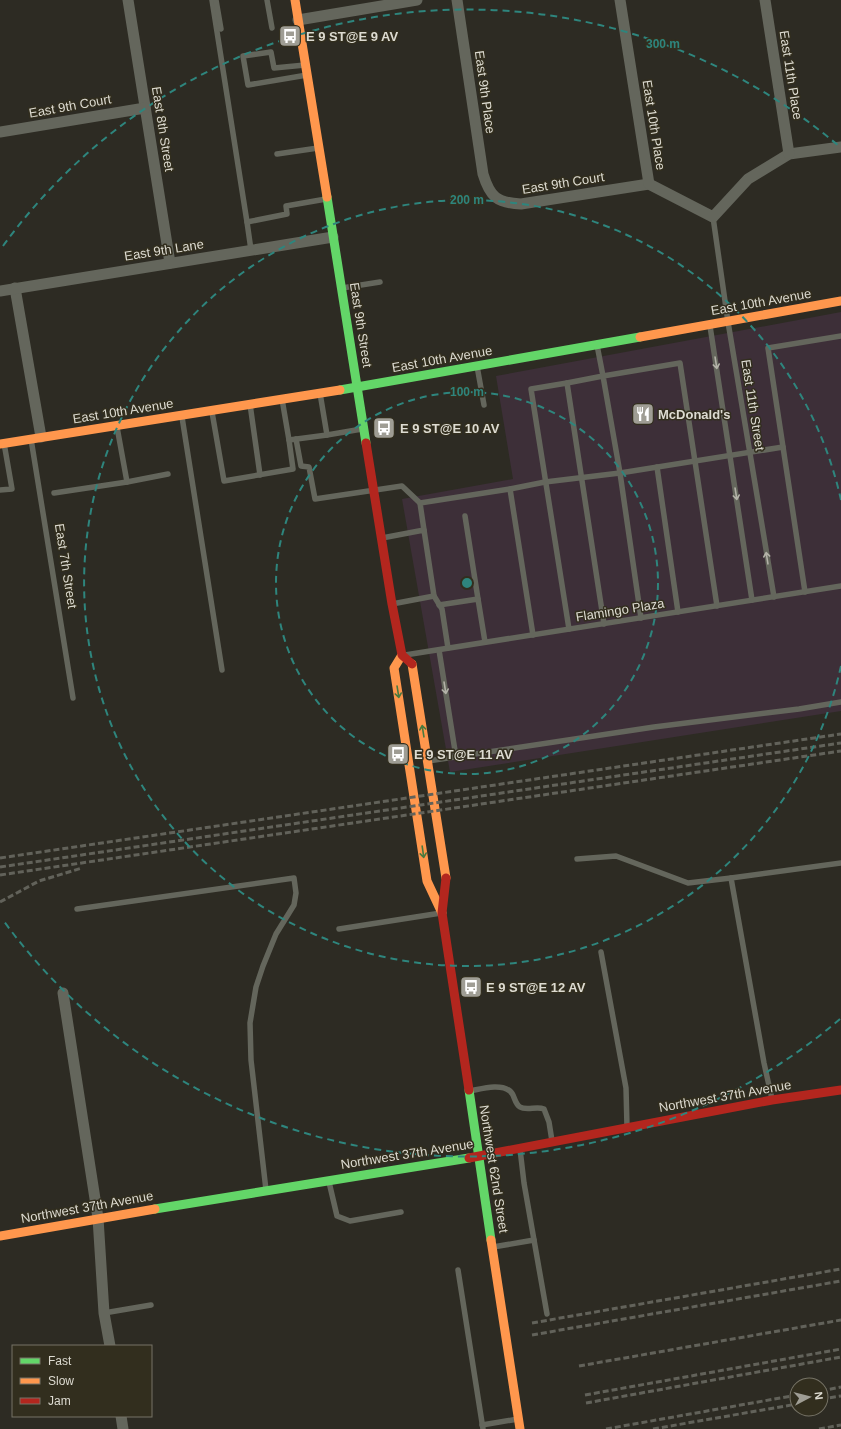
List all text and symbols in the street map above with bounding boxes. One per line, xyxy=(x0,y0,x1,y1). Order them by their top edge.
bus stop icon: E 9 ST@E 9 AV xyxy=(277,23,303,49)
place label: E 9 ST@E 9 AV xyxy=(306,29,398,44)
street label: East 11th Place xyxy=(777,29,805,121)
text: 300 m xyxy=(646,37,680,51)
street label: East 9th Place xyxy=(472,49,498,135)
street label: East 10th Place xyxy=(639,79,669,171)
street label: East 8th Street xyxy=(149,85,177,173)
street label: East 9th Court xyxy=(28,91,113,121)
street label: East 9th Court xyxy=(521,169,606,197)
text: 200 m xyxy=(450,193,484,207)
street label: East 9th Lane xyxy=(123,236,205,264)
street label: East 9th Street xyxy=(347,281,375,369)
street label: East 10th Avenue xyxy=(710,286,812,318)
street label: East 10th Avenue xyxy=(391,343,493,375)
one-way arrow xyxy=(712,357,720,370)
street label: East 11th Street xyxy=(738,358,768,452)
text: 100 m xyxy=(450,385,484,399)
street label: East 10th Avenue xyxy=(72,396,174,426)
restaurant icon: McDonald's xyxy=(630,401,656,427)
place label: McDonald's xyxy=(658,407,730,422)
bus stop icon: E 9 ST@E 10 AV xyxy=(371,415,397,441)
place label: E 9 ST@E 10 AV xyxy=(400,421,500,436)
one-way arrow xyxy=(732,487,740,500)
street label: East 7th Street xyxy=(52,522,80,610)
one-way arrow xyxy=(763,552,771,565)
centre of rings xyxy=(460,576,474,590)
street label: Flamingo Plaza xyxy=(575,595,666,624)
one-way arrow xyxy=(441,682,449,695)
one-way arrow xyxy=(394,685,402,698)
one-way arrow xyxy=(419,725,427,738)
bus stop icon: E 9 ST@E 11 AV xyxy=(385,741,411,767)
place label: E 9 ST@E 11 AV xyxy=(414,747,513,762)
one-way arrow xyxy=(419,845,427,858)
bus stop icon: E 9 ST@E 12 AV xyxy=(458,974,484,1000)
place label: E 9 ST@E 12 AV xyxy=(486,980,586,995)
street label: Northwest 37th Avenue xyxy=(658,1077,792,1115)
street label: Northwest 62nd Street xyxy=(476,1104,512,1234)
street label: Northwest 37th Avenue xyxy=(340,1136,474,1172)
street label: Northwest 37th Avenue xyxy=(20,1188,154,1226)
legend xyxy=(12,1345,152,1417)
text: Fast xyxy=(48,1354,72,1368)
text: Slow xyxy=(48,1374,74,1388)
north arrow xyxy=(789,1377,829,1417)
text: N xyxy=(812,1391,825,1401)
text: Jam xyxy=(48,1394,71,1408)

